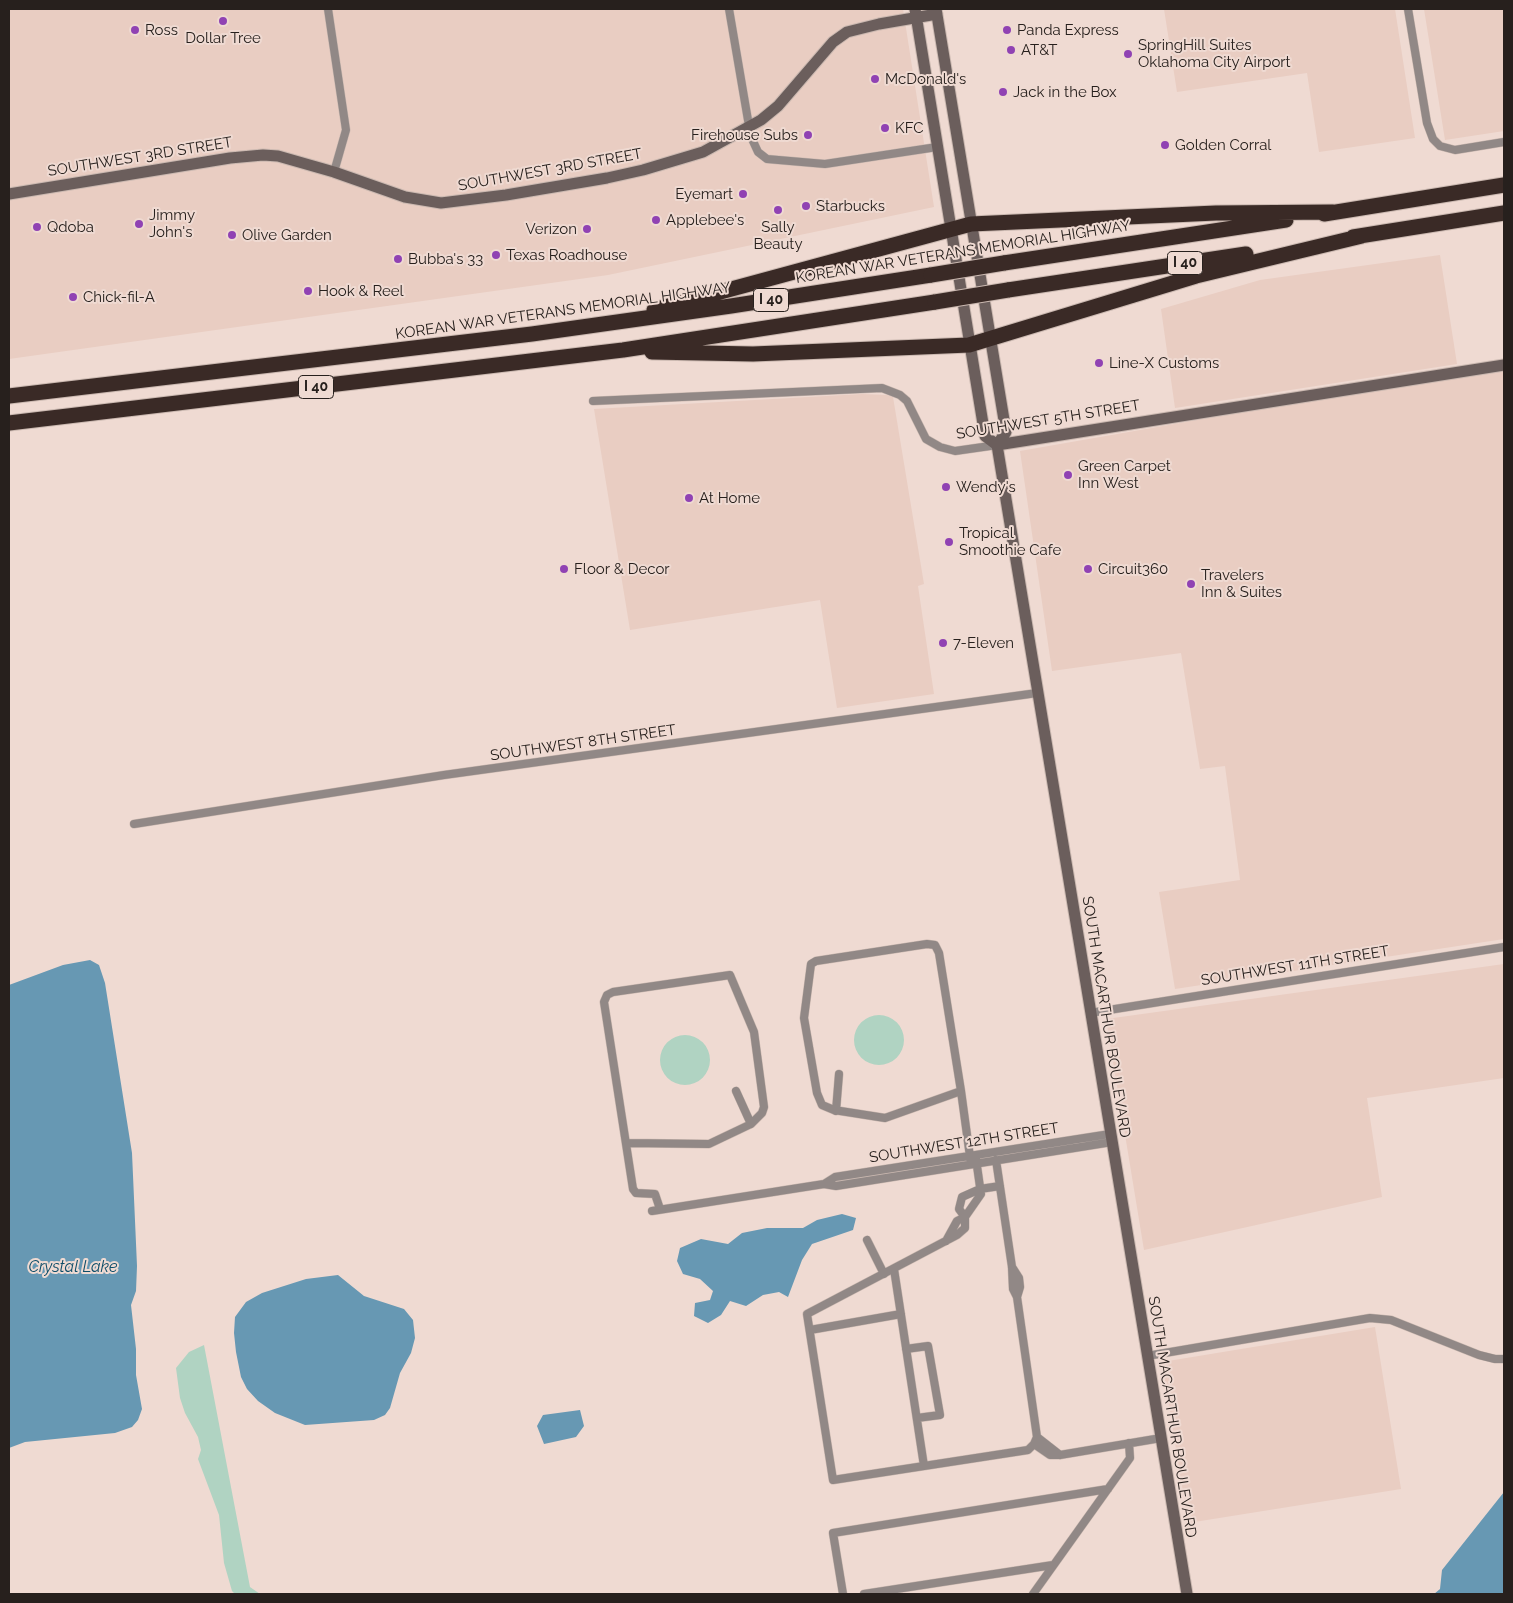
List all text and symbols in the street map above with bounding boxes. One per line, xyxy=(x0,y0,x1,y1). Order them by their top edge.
marker: Dollar Tree xyxy=(217,15,229,27)
place label: Ross xyxy=(145,21,178,39)
place label: Panda Express xyxy=(1017,21,1119,39)
marker: Ross xyxy=(129,24,141,36)
marker: Panda Express xyxy=(1001,24,1013,36)
place label: Dollar Tree xyxy=(185,29,261,47)
place label: SpringHill Suites Oklahoma City Airport xyxy=(1138,36,1291,71)
place label: AT&T xyxy=(1021,41,1058,59)
marker: AT&T xyxy=(1005,44,1017,56)
marker: SpringHill Suites Oklahoma City Airport xyxy=(1122,48,1134,60)
place label: McDonald's xyxy=(885,70,966,88)
marker: McDonald's xyxy=(869,73,881,85)
place label: Jack in the Box xyxy=(1013,83,1117,101)
marker: Jack in the Box xyxy=(997,86,1009,98)
place label: KFC xyxy=(895,119,924,137)
marker: KFC xyxy=(879,122,891,134)
place label: Firehouse Subs xyxy=(691,126,798,144)
marker: Firehouse Subs xyxy=(802,129,814,141)
street label: SOUTHWEST 3RD STREET xyxy=(46,134,234,180)
place label: Golden Corral xyxy=(1175,136,1271,154)
marker: Golden Corral xyxy=(1159,139,1171,151)
street label: SOUTHWEST 3RD STREET xyxy=(457,145,643,195)
place label: Eyemart xyxy=(675,185,733,203)
marker: Eyemart xyxy=(737,188,749,200)
place label: Starbucks xyxy=(816,197,885,215)
marker: Starbucks xyxy=(800,200,812,212)
marker: Sally Beauty xyxy=(772,204,784,216)
place label: Jimmy John's xyxy=(149,206,195,241)
place label: Applebee's xyxy=(666,211,744,229)
marker: Applebee's xyxy=(650,214,662,226)
street label: KOREAN WAR VETERANS MEMORIAL HIGHWAY xyxy=(794,217,1132,287)
place label: Qdoba xyxy=(47,218,94,236)
marker: Jimmy John's xyxy=(133,218,145,230)
place label: Sally Beauty xyxy=(753,218,803,253)
place label: Verizon xyxy=(526,220,577,238)
marker: Qdoba xyxy=(31,221,43,233)
marker: Verizon xyxy=(581,223,593,235)
place label: Olive Garden xyxy=(242,226,332,244)
marker: Olive Garden xyxy=(226,229,238,241)
place label: Texas Roadhouse xyxy=(506,246,627,264)
marker: Texas Roadhouse xyxy=(490,249,502,261)
place label: Bubba's 33 xyxy=(408,250,483,268)
road number: I 40 xyxy=(1168,252,1202,274)
marker: Bubba's 33 xyxy=(392,253,404,265)
street label: KOREAN WAR VETERANS MEMORIAL HIGHWAY xyxy=(394,279,732,343)
place label: Hook & Reel xyxy=(318,282,404,300)
marker: Hook & Reel xyxy=(302,285,314,297)
place label: Chick-fil-A xyxy=(83,288,155,306)
road number: I 40 xyxy=(754,288,788,312)
marker: Chick-fil-A xyxy=(67,291,79,303)
place label: Line-X Customs xyxy=(1109,354,1219,372)
marker: Line-X Customs xyxy=(1093,357,1105,369)
road number: I 40 xyxy=(298,376,334,398)
street label: SOUTHWEST 5TH STREET xyxy=(955,397,1141,443)
place label: Green Carpet Inn West xyxy=(1078,457,1171,492)
marker: Green Carpet Inn West xyxy=(1062,469,1074,481)
place label: Wendy's xyxy=(956,478,1016,496)
marker: Wendy's xyxy=(940,481,952,493)
place label: At Home xyxy=(699,489,760,507)
marker: At Home xyxy=(683,492,695,504)
place label: Tropical Smoothie Cafe xyxy=(959,524,1061,559)
marker: Tropical Smoothie Cafe xyxy=(943,536,955,548)
place label: Floor & Decor xyxy=(574,560,670,578)
place label: Circuit360 xyxy=(1098,560,1168,578)
marker: Floor & Decor xyxy=(558,563,570,575)
marker: Circuit360 xyxy=(1082,563,1094,575)
place label: Travelers Inn & Suites xyxy=(1201,566,1282,601)
marker: Travelers Inn & Suites xyxy=(1185,578,1197,590)
place label: 7-Eleven xyxy=(953,634,1014,652)
marker: 7-Eleven xyxy=(937,637,949,649)
street label: SOUTHWEST 8TH STREET xyxy=(489,721,677,765)
street label: SOUTH MACARTHUR BOULEVARD xyxy=(1078,895,1134,1139)
street label: SOUTHWEST 11TH STREET xyxy=(1200,942,1390,990)
street label: SOUTHWEST 12TH STREET xyxy=(868,1119,1060,1167)
water label: Crystal Lake xyxy=(28,1257,118,1277)
street label: SOUTH MACARTHUR BOULEVARD xyxy=(1144,1295,1200,1539)

